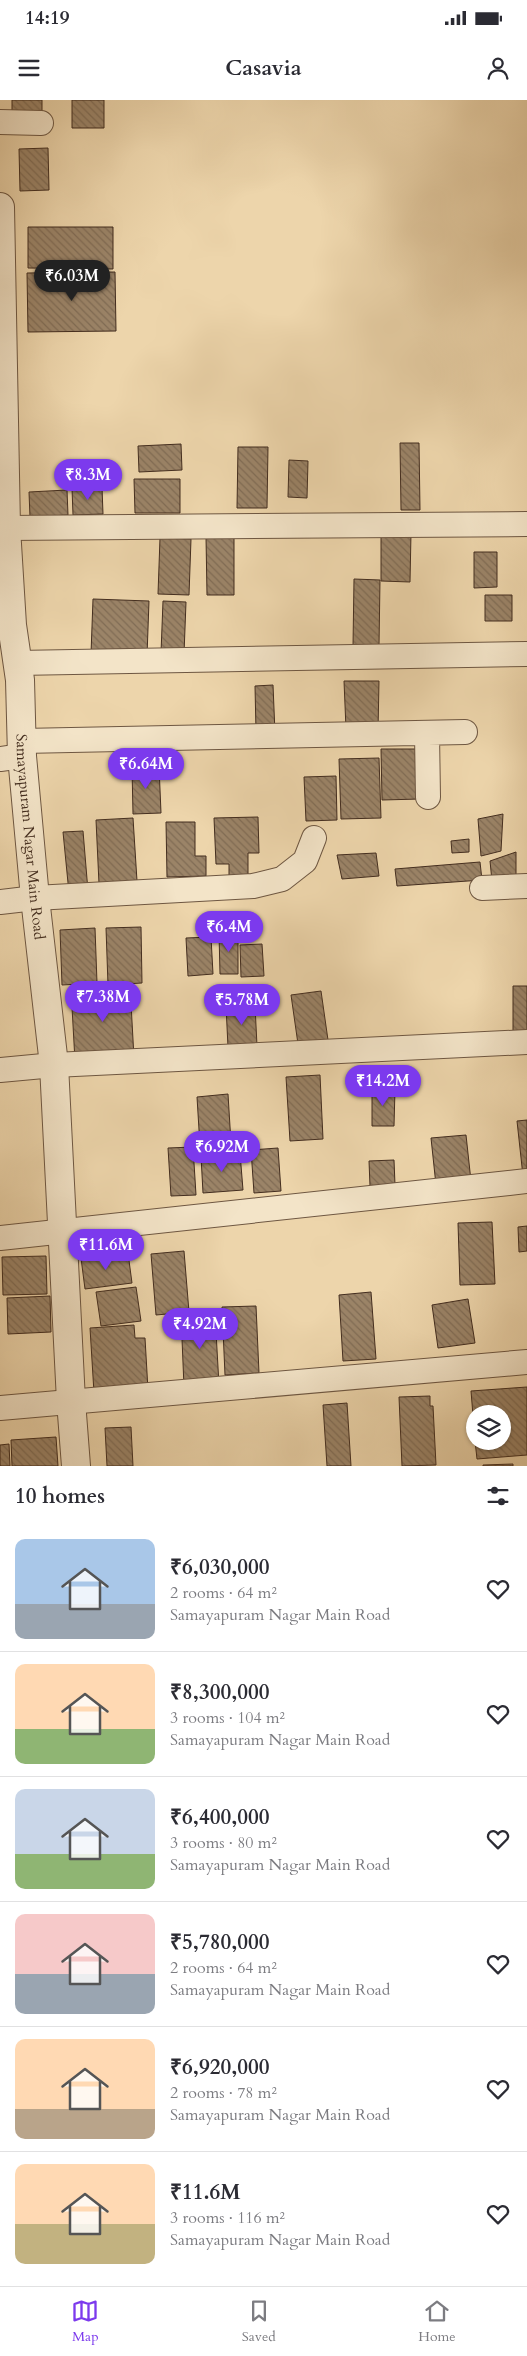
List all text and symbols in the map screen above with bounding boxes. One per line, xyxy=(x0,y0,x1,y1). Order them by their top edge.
text: 14:19 xyxy=(25,5,69,31)
text: Casavia xyxy=(225,53,302,83)
icon: menu xyxy=(15,54,43,82)
icon: person xyxy=(484,54,512,82)
pin: ₹6.03M xyxy=(31,260,113,302)
text: ₹6.03M xyxy=(45,265,99,287)
pin: ₹8.3M xyxy=(53,458,123,501)
text: ₹8.3M xyxy=(65,464,111,486)
street label: Samayapuram Nagar Main Road xyxy=(11,734,50,941)
pin: ₹6.64M xyxy=(105,748,187,790)
text: ₹6.64M xyxy=(119,753,173,775)
pin: ₹6.4M xyxy=(194,910,264,953)
text: ₹6.4M xyxy=(206,916,252,938)
pin: ₹7.38M xyxy=(62,980,144,1023)
pin: ₹5.78M xyxy=(201,984,283,1026)
text: ₹7.38M xyxy=(76,986,130,1008)
text: ₹5.78M xyxy=(215,989,269,1011)
pin: ₹14.2M xyxy=(342,1064,424,1107)
text: ₹14.2M xyxy=(356,1070,410,1092)
pin: ₹6.92M xyxy=(181,1130,263,1173)
text: ₹6.92M xyxy=(195,1136,249,1158)
pin: ₹11.6M xyxy=(65,1228,147,1271)
text: ₹11.6M xyxy=(79,1234,133,1256)
pin: ₹4.92M xyxy=(159,1308,241,1350)
text: ₹4.92M xyxy=(173,1313,227,1335)
map controls xyxy=(466,1405,511,1450)
button: layers xyxy=(466,1405,511,1450)
text: 10 homes xyxy=(15,1482,105,1511)
icon: filters xyxy=(484,1482,512,1510)
text: ₹6,030,000 xyxy=(170,1553,270,1582)
icon: home xyxy=(55,1559,115,1619)
icon: heart xyxy=(484,1575,512,1603)
text: 2 rooms · 64 m² xyxy=(170,1582,277,1604)
text: Samayapuram Nagar Main Road xyxy=(170,1604,390,1626)
text: ₹8,300,000 xyxy=(170,1678,270,1707)
icon: home xyxy=(55,1684,115,1744)
icon: heart xyxy=(484,1700,512,1728)
text: 3 rooms · 104 m² xyxy=(170,1707,285,1729)
text: Samayapuram Nagar Main Road xyxy=(170,1729,390,1751)
text: ₹6,400,000 xyxy=(170,1803,270,1832)
icon: home xyxy=(55,1809,115,1869)
icon: heart xyxy=(484,1825,512,1853)
text: 3 rooms · 80 m² xyxy=(170,1832,277,1854)
text: Samayapuram Nagar Main Road xyxy=(170,1854,390,1876)
text: ₹5,780,000 xyxy=(170,1928,270,1957)
icon: home xyxy=(55,1934,115,1994)
icon: heart xyxy=(484,1950,512,1978)
text: 2 rooms · 64 m² xyxy=(170,1957,277,1979)
text: Samayapuram Nagar Main Road xyxy=(170,1979,390,2001)
text: ₹6,920,000 xyxy=(170,2053,270,2082)
icon: home xyxy=(55,2059,115,2119)
icon: heart xyxy=(484,2075,512,2103)
text: 2 rooms · 78 m² xyxy=(170,2082,277,2104)
text: Samayapuram Nagar Main Road xyxy=(170,2104,390,2126)
text: ₹11.6M xyxy=(170,2178,241,2207)
icon: home xyxy=(55,2184,115,2244)
icon: heart xyxy=(484,2200,512,2228)
text: 3 rooms · 116 m² xyxy=(170,2207,285,2229)
text: Samayapuram Nagar Main Road xyxy=(170,2229,390,2251)
tab: Map xyxy=(71,2297,99,2346)
tab: Saved xyxy=(242,2297,276,2346)
tab: Home xyxy=(418,2297,456,2346)

